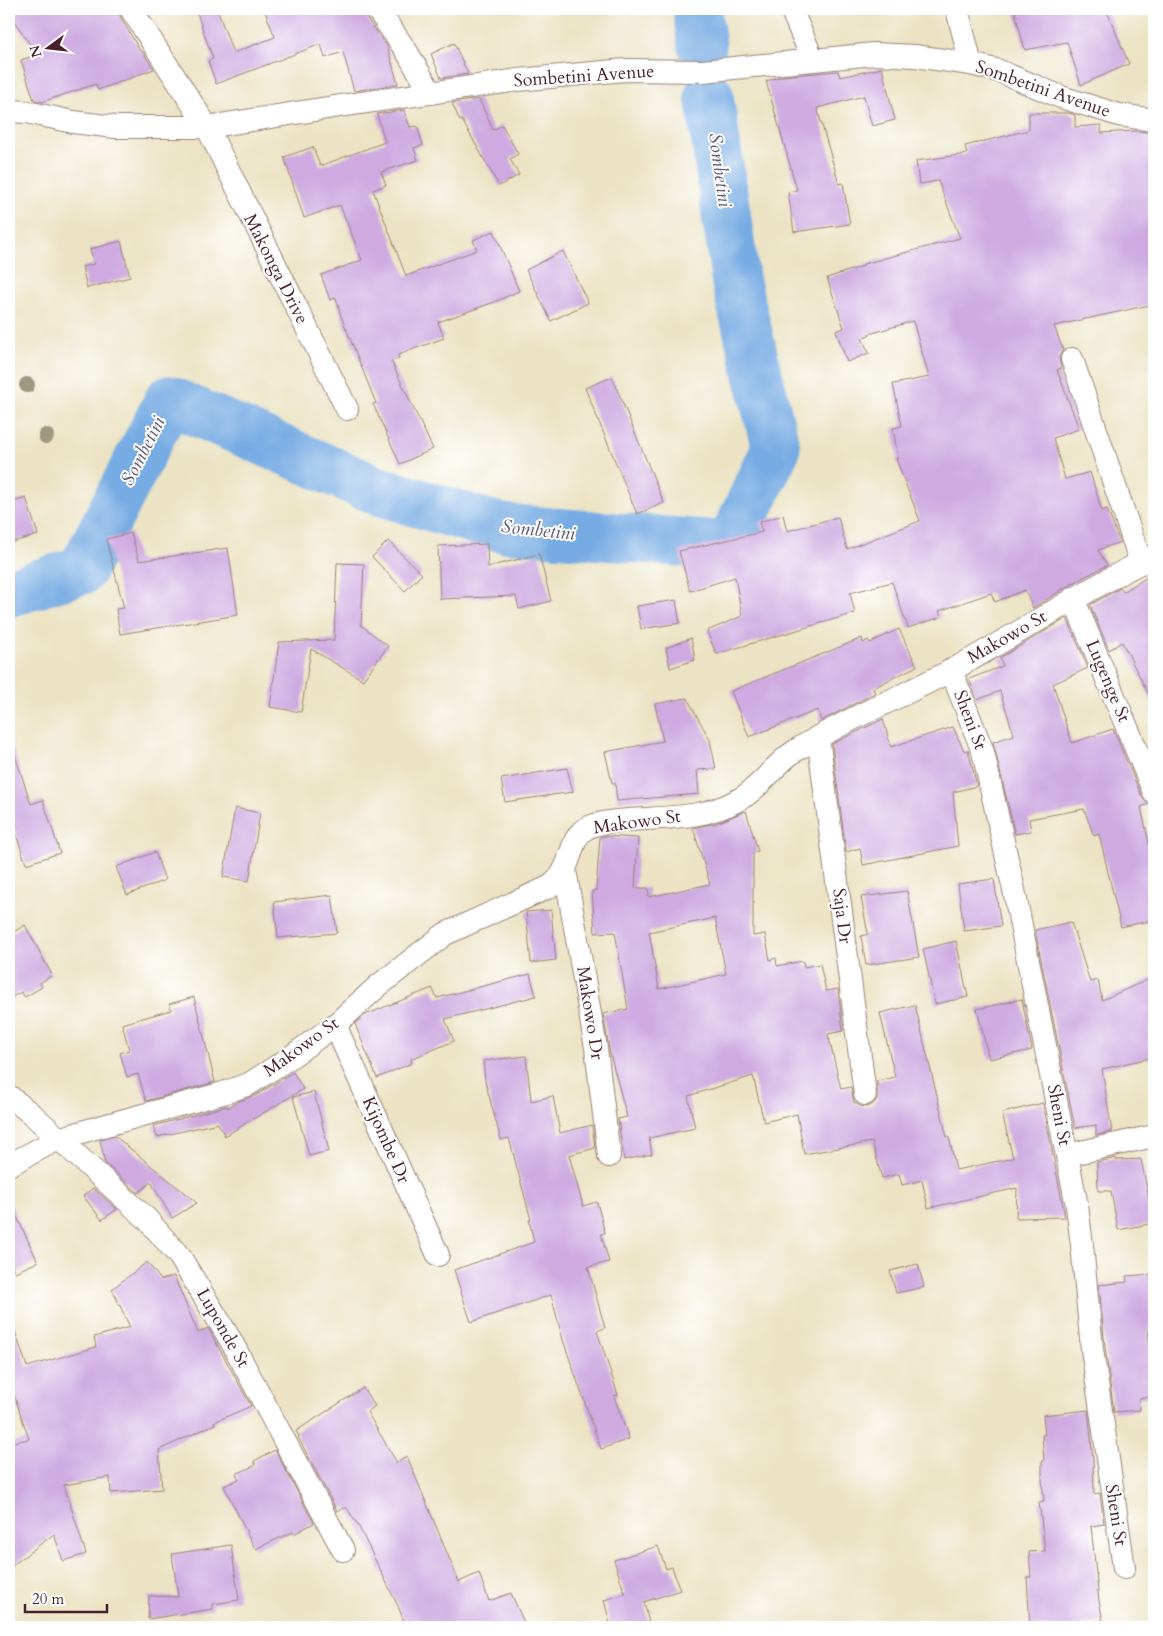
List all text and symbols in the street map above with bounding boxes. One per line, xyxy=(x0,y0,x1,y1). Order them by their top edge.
north arrow xyxy=(22,22,72,72)
text: N xyxy=(25,43,47,60)
street label: Sombetini Avenue xyxy=(972,54,1114,124)
street label: Sombetini Avenue xyxy=(513,59,655,93)
water label: Sombetini xyxy=(702,131,738,209)
street label: Makonga Drive xyxy=(237,210,315,328)
water label: Sombetini xyxy=(115,411,172,490)
water label: Sombetini xyxy=(500,513,577,547)
street label: Makowo St xyxy=(963,604,1052,670)
street label: Lugenge St xyxy=(1079,636,1137,726)
street label: Sheni St xyxy=(947,687,993,754)
street label: Makowo St xyxy=(592,803,683,840)
street label: Saja Dr xyxy=(826,887,858,946)
street label: Makowo Dr xyxy=(570,964,610,1062)
street label: Makowo St xyxy=(258,1011,344,1083)
street label: Sheni St xyxy=(1041,1082,1077,1148)
street label: Kijombe Dr xyxy=(356,1093,416,1188)
street label: Luponde St xyxy=(190,1284,256,1372)
street label: Sheni St xyxy=(1099,1482,1133,1548)
scale bar xyxy=(25,1581,108,1613)
text: 20 m xyxy=(32,1589,64,1609)

